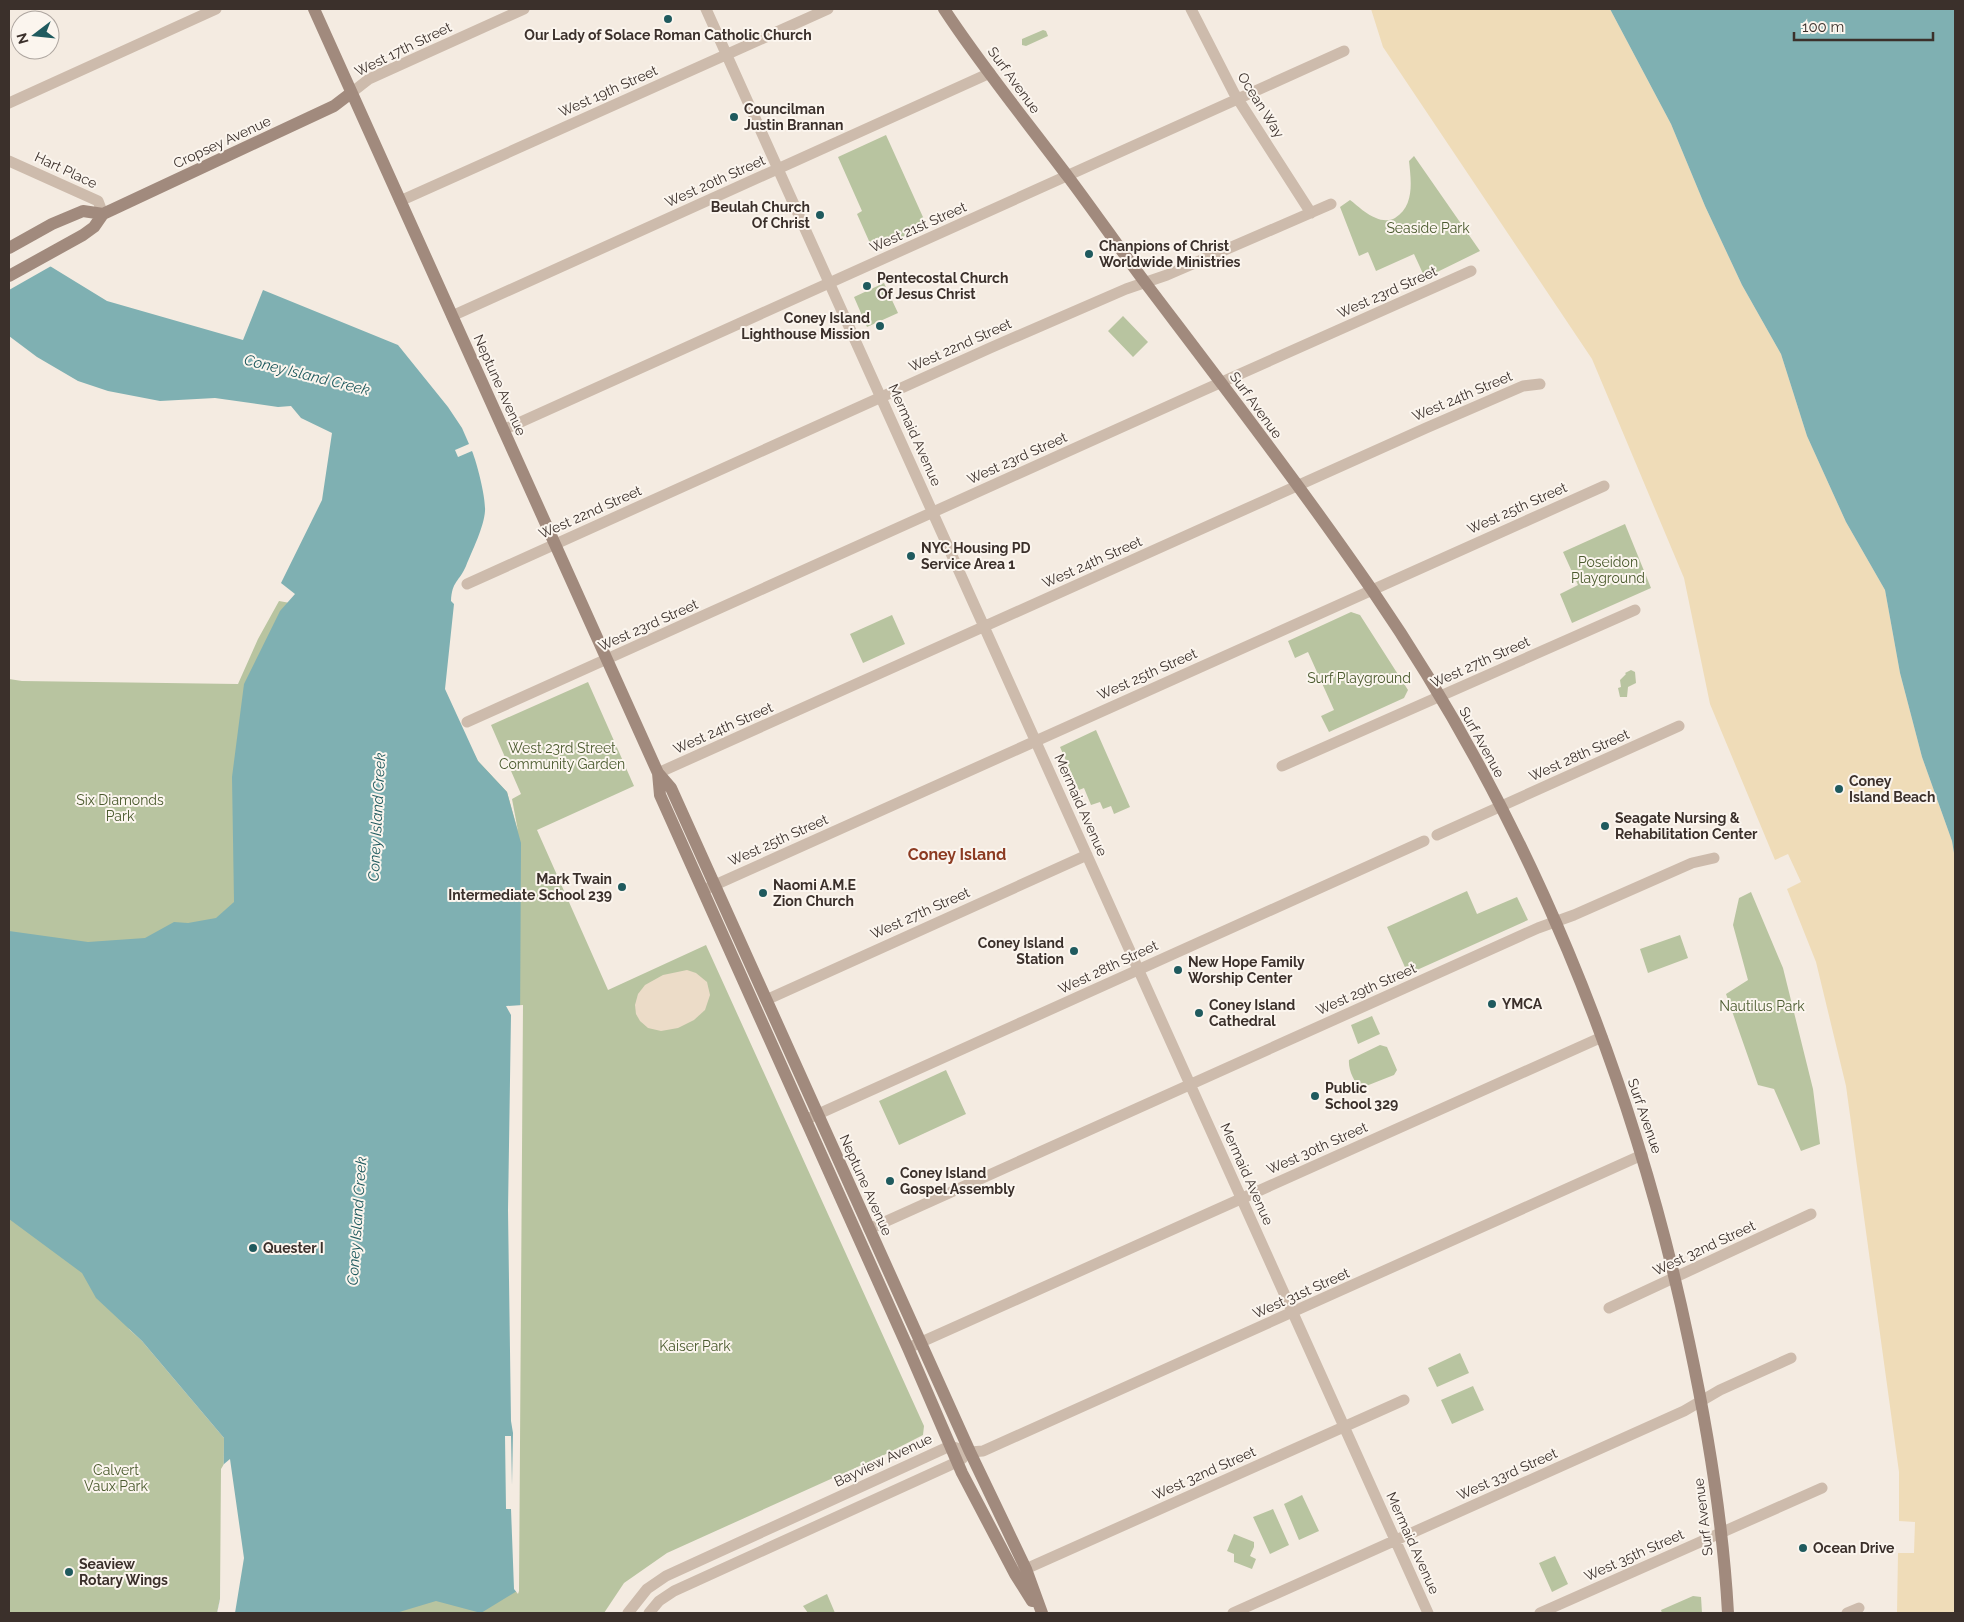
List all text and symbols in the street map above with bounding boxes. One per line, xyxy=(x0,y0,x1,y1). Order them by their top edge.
north arrow xyxy=(10,10,60,60)
scale bar xyxy=(1794,10,1933,42)
marker: Our Lady of Solace Roman Catholic Church xyxy=(662,13,674,25)
text: 100 m xyxy=(1802,18,1844,36)
street label: West 17th Street xyxy=(352,19,454,79)
place label: Our Lady of Solace Roman Catholic Church xyxy=(524,27,812,43)
text: N xyxy=(13,31,32,46)
street label: Surf Avenue xyxy=(985,44,1043,116)
street label: West 19th Street xyxy=(556,62,660,120)
street label: Ocean Way xyxy=(1235,69,1288,141)
place label: Councilman Justin Brannan xyxy=(744,101,843,133)
marker: Councilman Justin Brannan xyxy=(728,111,740,123)
street label: Cropsey Avenue xyxy=(171,112,273,172)
street label: Hart Place xyxy=(32,149,100,191)
street label: West 20th Street xyxy=(662,152,768,210)
street label: West 21st Street xyxy=(867,198,969,255)
place label: Beulah Church Of Christ xyxy=(711,199,811,231)
marker: Beulah Church Of Christ xyxy=(814,209,826,221)
park label: Seaside Park xyxy=(1386,220,1470,236)
place label: Chanpions of Christ Worldwide Ministries xyxy=(1099,238,1241,270)
marker: Chanpions of Christ Worldwide Ministries xyxy=(1083,248,1095,260)
street label: West 23rd Street xyxy=(1335,263,1440,321)
place label: Pentecostal Church Of Jesus Christ xyxy=(877,270,1008,302)
marker: Pentecostal Church Of Jesus Christ xyxy=(861,280,873,292)
place label: Coney Island Lighthouse Mission xyxy=(741,310,870,342)
street label: West 22nd Street xyxy=(906,315,1014,375)
marker: Coney Island Lighthouse Mission xyxy=(874,320,886,332)
street label: Neptune Avenue xyxy=(471,332,529,438)
water label: Coney Island Creek xyxy=(242,351,372,399)
street label: West 24th Street xyxy=(1410,368,1515,424)
street label: Surf Avenue xyxy=(1227,369,1285,441)
street label: Mermaid Avenue xyxy=(885,382,945,488)
street label: West 23rd Street xyxy=(965,429,1070,487)
street label: West 25th Street xyxy=(1465,479,1569,537)
street label: West 22nd Street xyxy=(536,482,644,542)
street label: West 24th Street xyxy=(1040,533,1144,591)
place label: NYC Housing PD Service Area 1 xyxy=(921,540,1031,572)
marker: NYC Housing PD Service Area 1 xyxy=(905,550,917,562)
park label: Poseidon Playground xyxy=(1571,554,1645,586)
street label: West 23rd Street xyxy=(596,596,701,654)
street label: West 27th Street xyxy=(1428,633,1532,691)
street label: West 25th Street xyxy=(1095,645,1199,703)
park label: Surf Playground xyxy=(1307,670,1411,686)
street label: West 24th Street xyxy=(671,699,775,757)
street label: Surf Avenue xyxy=(1456,704,1508,780)
street label: West 28th Street xyxy=(1527,726,1632,784)
park label: West 23rd Street Community Garden xyxy=(499,740,625,772)
water label: Coney Island Creek xyxy=(365,752,389,882)
street label: Mermaid Avenue xyxy=(1051,752,1111,858)
place label: Coney Island Beach xyxy=(1849,773,1935,805)
marker: Coney Island Beach xyxy=(1833,783,1845,795)
park label: Six Diamonds Park xyxy=(76,792,164,824)
place label: Seagate Nursing & Rehabilitation Center xyxy=(1615,810,1758,842)
street label: West 25th Street xyxy=(726,811,830,869)
marker: Seagate Nursing & Rehabilitation Center xyxy=(1599,820,1611,832)
district label: Coney Island xyxy=(908,845,1006,864)
place label: Mark Twain Intermediate School 239 xyxy=(448,871,612,903)
place label: Naomi A.M.E Zion Church xyxy=(773,877,856,909)
marker: Mark Twain Intermediate School 239 xyxy=(616,881,628,893)
street label: West 27th Street xyxy=(868,884,972,942)
marker: Naomi A.M.E Zion Church xyxy=(757,887,769,899)
place label: Coney Island Station xyxy=(978,935,1064,967)
street label: West 28th Street xyxy=(1056,937,1161,997)
marker: Coney Island Station xyxy=(1068,945,1080,957)
place label: New Hope Family Worship Center xyxy=(1188,954,1305,986)
street label: West 29th Street xyxy=(1314,960,1419,1018)
marker: New Hope Family Worship Center xyxy=(1172,964,1184,976)
place label: YMCA xyxy=(1502,996,1543,1012)
place label: Coney Island Cathedral xyxy=(1209,997,1295,1029)
marker: YMCA xyxy=(1486,998,1498,1010)
park label: Nautilus Park xyxy=(1719,998,1805,1014)
marker: Coney Island Cathedral xyxy=(1193,1007,1205,1019)
street label: Surf Avenue xyxy=(1625,1076,1665,1156)
place label: Public School 329 xyxy=(1325,1080,1398,1112)
marker: Public School 329 xyxy=(1309,1090,1321,1102)
street label: West 30th Street xyxy=(1264,1119,1370,1177)
street label: Mermaid Avenue xyxy=(1217,1121,1277,1227)
street label: Neptune Avenue xyxy=(837,1132,895,1238)
water label: Coney Island Creek xyxy=(344,1156,370,1286)
place label: Coney Island Gospel Assembly xyxy=(900,1165,1015,1197)
marker: Coney Island Gospel Assembly xyxy=(884,1175,896,1187)
street label: West 32nd Street xyxy=(1650,1217,1758,1279)
place label: Quester I xyxy=(263,1240,324,1256)
marker: Quester I xyxy=(247,1242,259,1254)
street label: West 31st Street xyxy=(1250,1264,1352,1322)
park label: Kaiser Park xyxy=(659,1338,731,1354)
street label: Bayview Avenue xyxy=(832,1430,934,1490)
street label: West 32nd Street xyxy=(1150,1443,1258,1503)
street label: West 33rd Street xyxy=(1455,1445,1560,1503)
park label: Calvert Vaux Park xyxy=(84,1462,149,1494)
street label: Surf Avenue xyxy=(1690,1477,1716,1557)
street label: Mermaid Avenue xyxy=(1383,1490,1443,1596)
street label: West 35th Street xyxy=(1582,1526,1687,1584)
place label: Ocean Drive xyxy=(1813,1540,1895,1556)
marker: Ocean Drive xyxy=(1797,1542,1809,1554)
place label: Seaview Rotary Wings xyxy=(79,1556,168,1588)
marker: Seaview Rotary Wings xyxy=(63,1566,75,1578)

